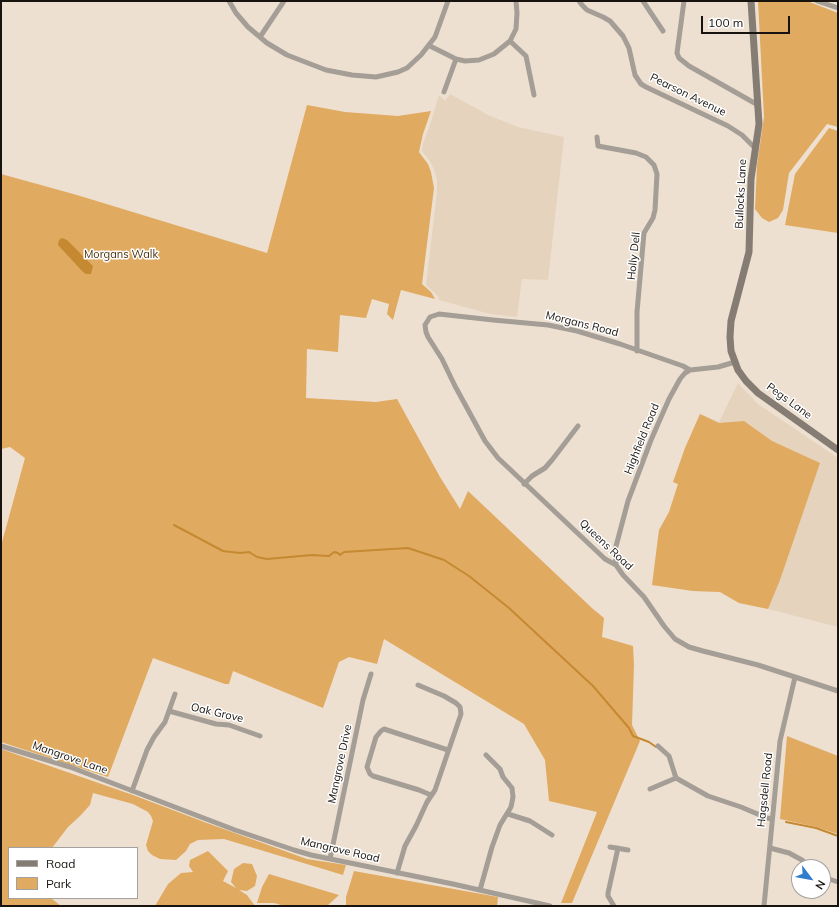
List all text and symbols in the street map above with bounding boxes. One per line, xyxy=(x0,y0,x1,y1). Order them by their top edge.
scale bar xyxy=(703,8,792,34)
text: 100 m xyxy=(708,15,743,30)
street label: Pearson Avenue xyxy=(648,71,728,119)
street label: Bullocks Lane xyxy=(733,159,749,229)
street label: Holly Dell xyxy=(625,231,643,281)
park label: Morgans Walk xyxy=(84,248,158,262)
street label: Morgans Road xyxy=(544,309,620,339)
street label: Pegs Lane xyxy=(764,380,814,422)
street label: Highfield Road xyxy=(622,402,662,476)
street label: Queens Road xyxy=(576,517,636,573)
street label: Oak Grove xyxy=(189,701,245,725)
street label: Mangrove Drive xyxy=(325,723,355,805)
street label: Mangrove Lane xyxy=(31,739,109,777)
street label: Hagsdell Road xyxy=(755,752,775,828)
street label: Mangrove Road xyxy=(299,834,381,866)
legend xyxy=(8,847,138,899)
text: Road xyxy=(46,856,75,871)
north arrow xyxy=(791,859,831,899)
text: Park xyxy=(46,876,71,891)
text: N xyxy=(812,878,828,892)

